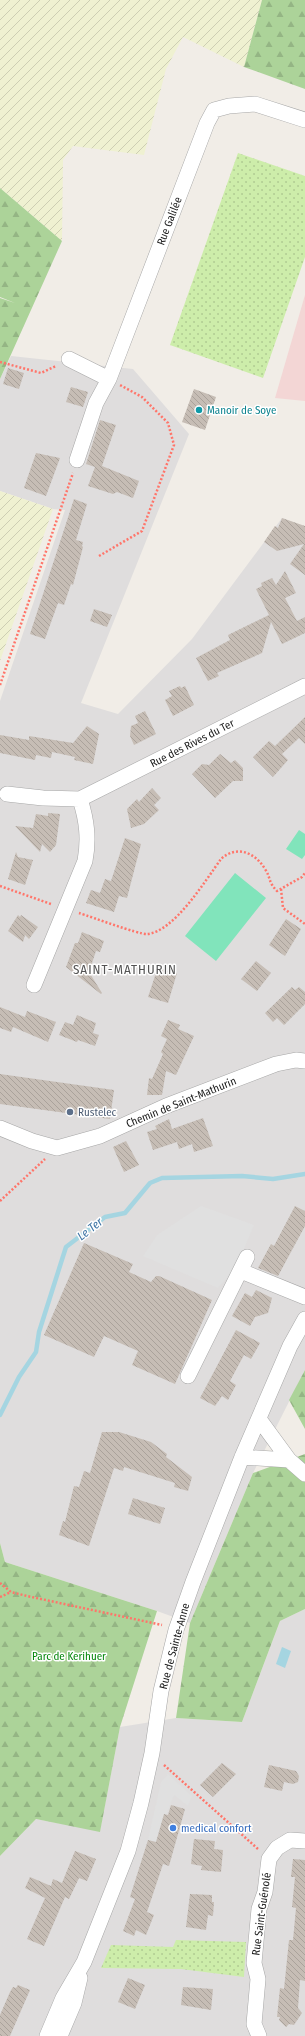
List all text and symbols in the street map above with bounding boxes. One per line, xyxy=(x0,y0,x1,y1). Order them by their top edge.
street label: Rue Galilée xyxy=(154,195,185,247)
place label: Manoir de Soye xyxy=(207,404,276,417)
marker: Manoir de Soye xyxy=(194,405,204,415)
street label: Rue des Rives du Ter xyxy=(148,717,237,770)
district label: SAINT-MATHURIN xyxy=(73,962,177,977)
street label: Chemin de Saint-Mathurin xyxy=(124,1074,238,1131)
place label: Rustelec xyxy=(78,1106,117,1119)
marker: Rustelec xyxy=(65,1107,75,1117)
water label: Le Ter xyxy=(75,1214,106,1243)
street label: Rue de Sainte-Anne xyxy=(157,1602,192,1691)
park label: Parc de Kerihuer xyxy=(32,1650,106,1663)
place label: medical confort xyxy=(181,1822,252,1835)
marker: medical confort xyxy=(168,1823,178,1833)
street label: Rue Saint-Guénolé xyxy=(249,1872,274,1956)

